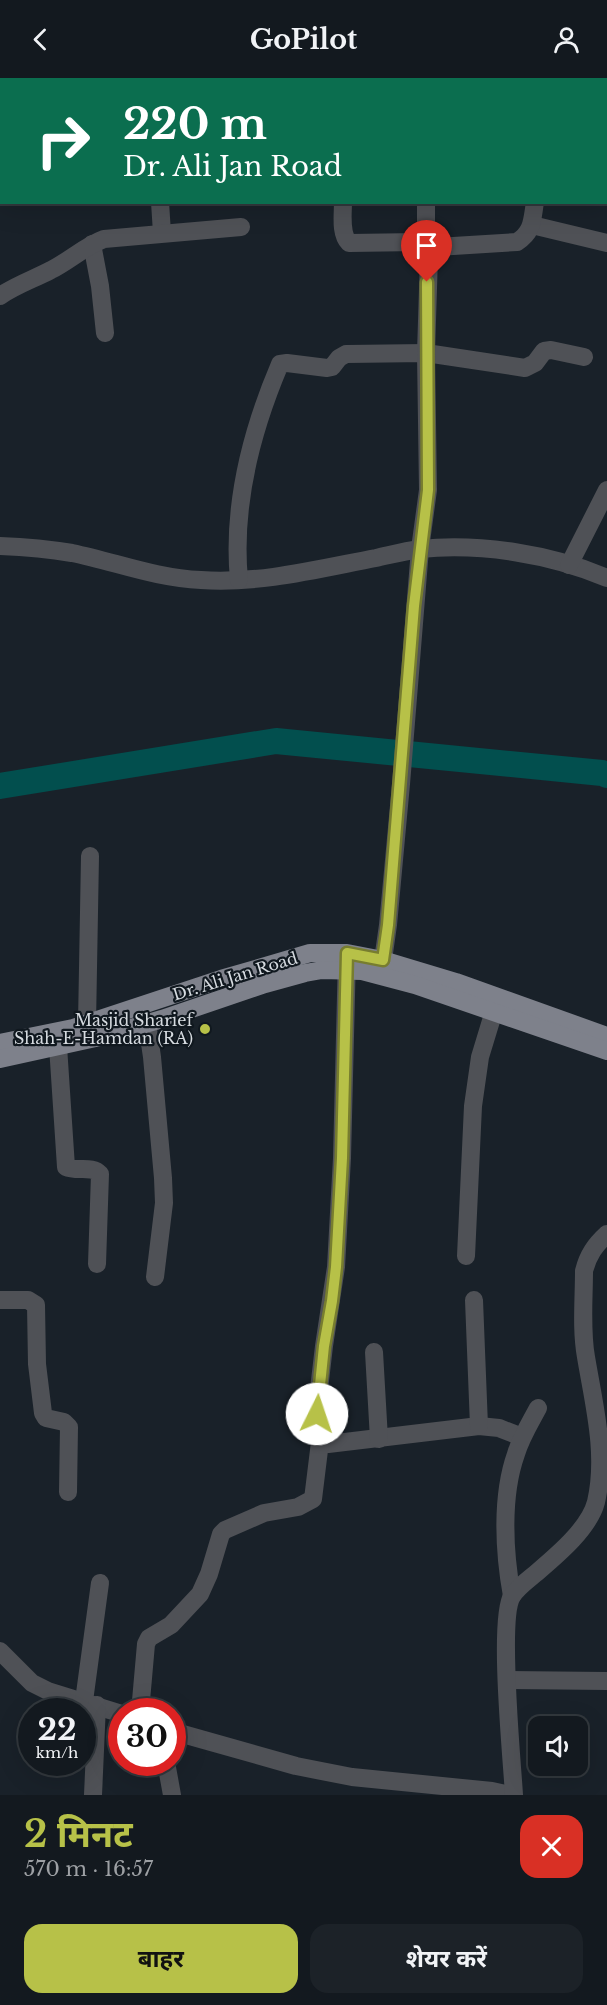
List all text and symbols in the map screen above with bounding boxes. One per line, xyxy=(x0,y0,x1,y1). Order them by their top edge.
icon: back xyxy=(24,23,57,56)
text: GoPilot xyxy=(250,23,357,56)
icon: person xyxy=(550,23,583,56)
text: 220 m xyxy=(123,98,267,150)
icon: right xyxy=(24,102,102,180)
text: Dr. Ali Jan Road xyxy=(123,150,342,183)
pin xyxy=(401,220,452,282)
icon: arrive xyxy=(410,229,443,262)
street label: Dr. Ali Jan Road xyxy=(170,947,300,1005)
place label: Masjid Sharief Shah-E-Hamdan (RA) xyxy=(14,1010,195,1048)
marker: Masjid Sharief Shah-E-Hamdan (RA) xyxy=(198,1022,212,1036)
position arrow xyxy=(285,1382,349,1446)
speed limit sign: 30 xyxy=(108,1698,186,1776)
text: 22 xyxy=(37,1711,77,1748)
map controls xyxy=(528,1716,588,1776)
button: sound xyxy=(528,1716,588,1776)
text: km/h xyxy=(36,1743,78,1762)
text: 2 मिनट xyxy=(24,1812,133,1857)
button: close xyxy=(520,1815,583,1878)
text: 570 m · 16:57 xyxy=(24,1857,153,1881)
button: बाहर xyxy=(24,1924,298,1993)
button: शेयर करें xyxy=(310,1924,583,1993)

